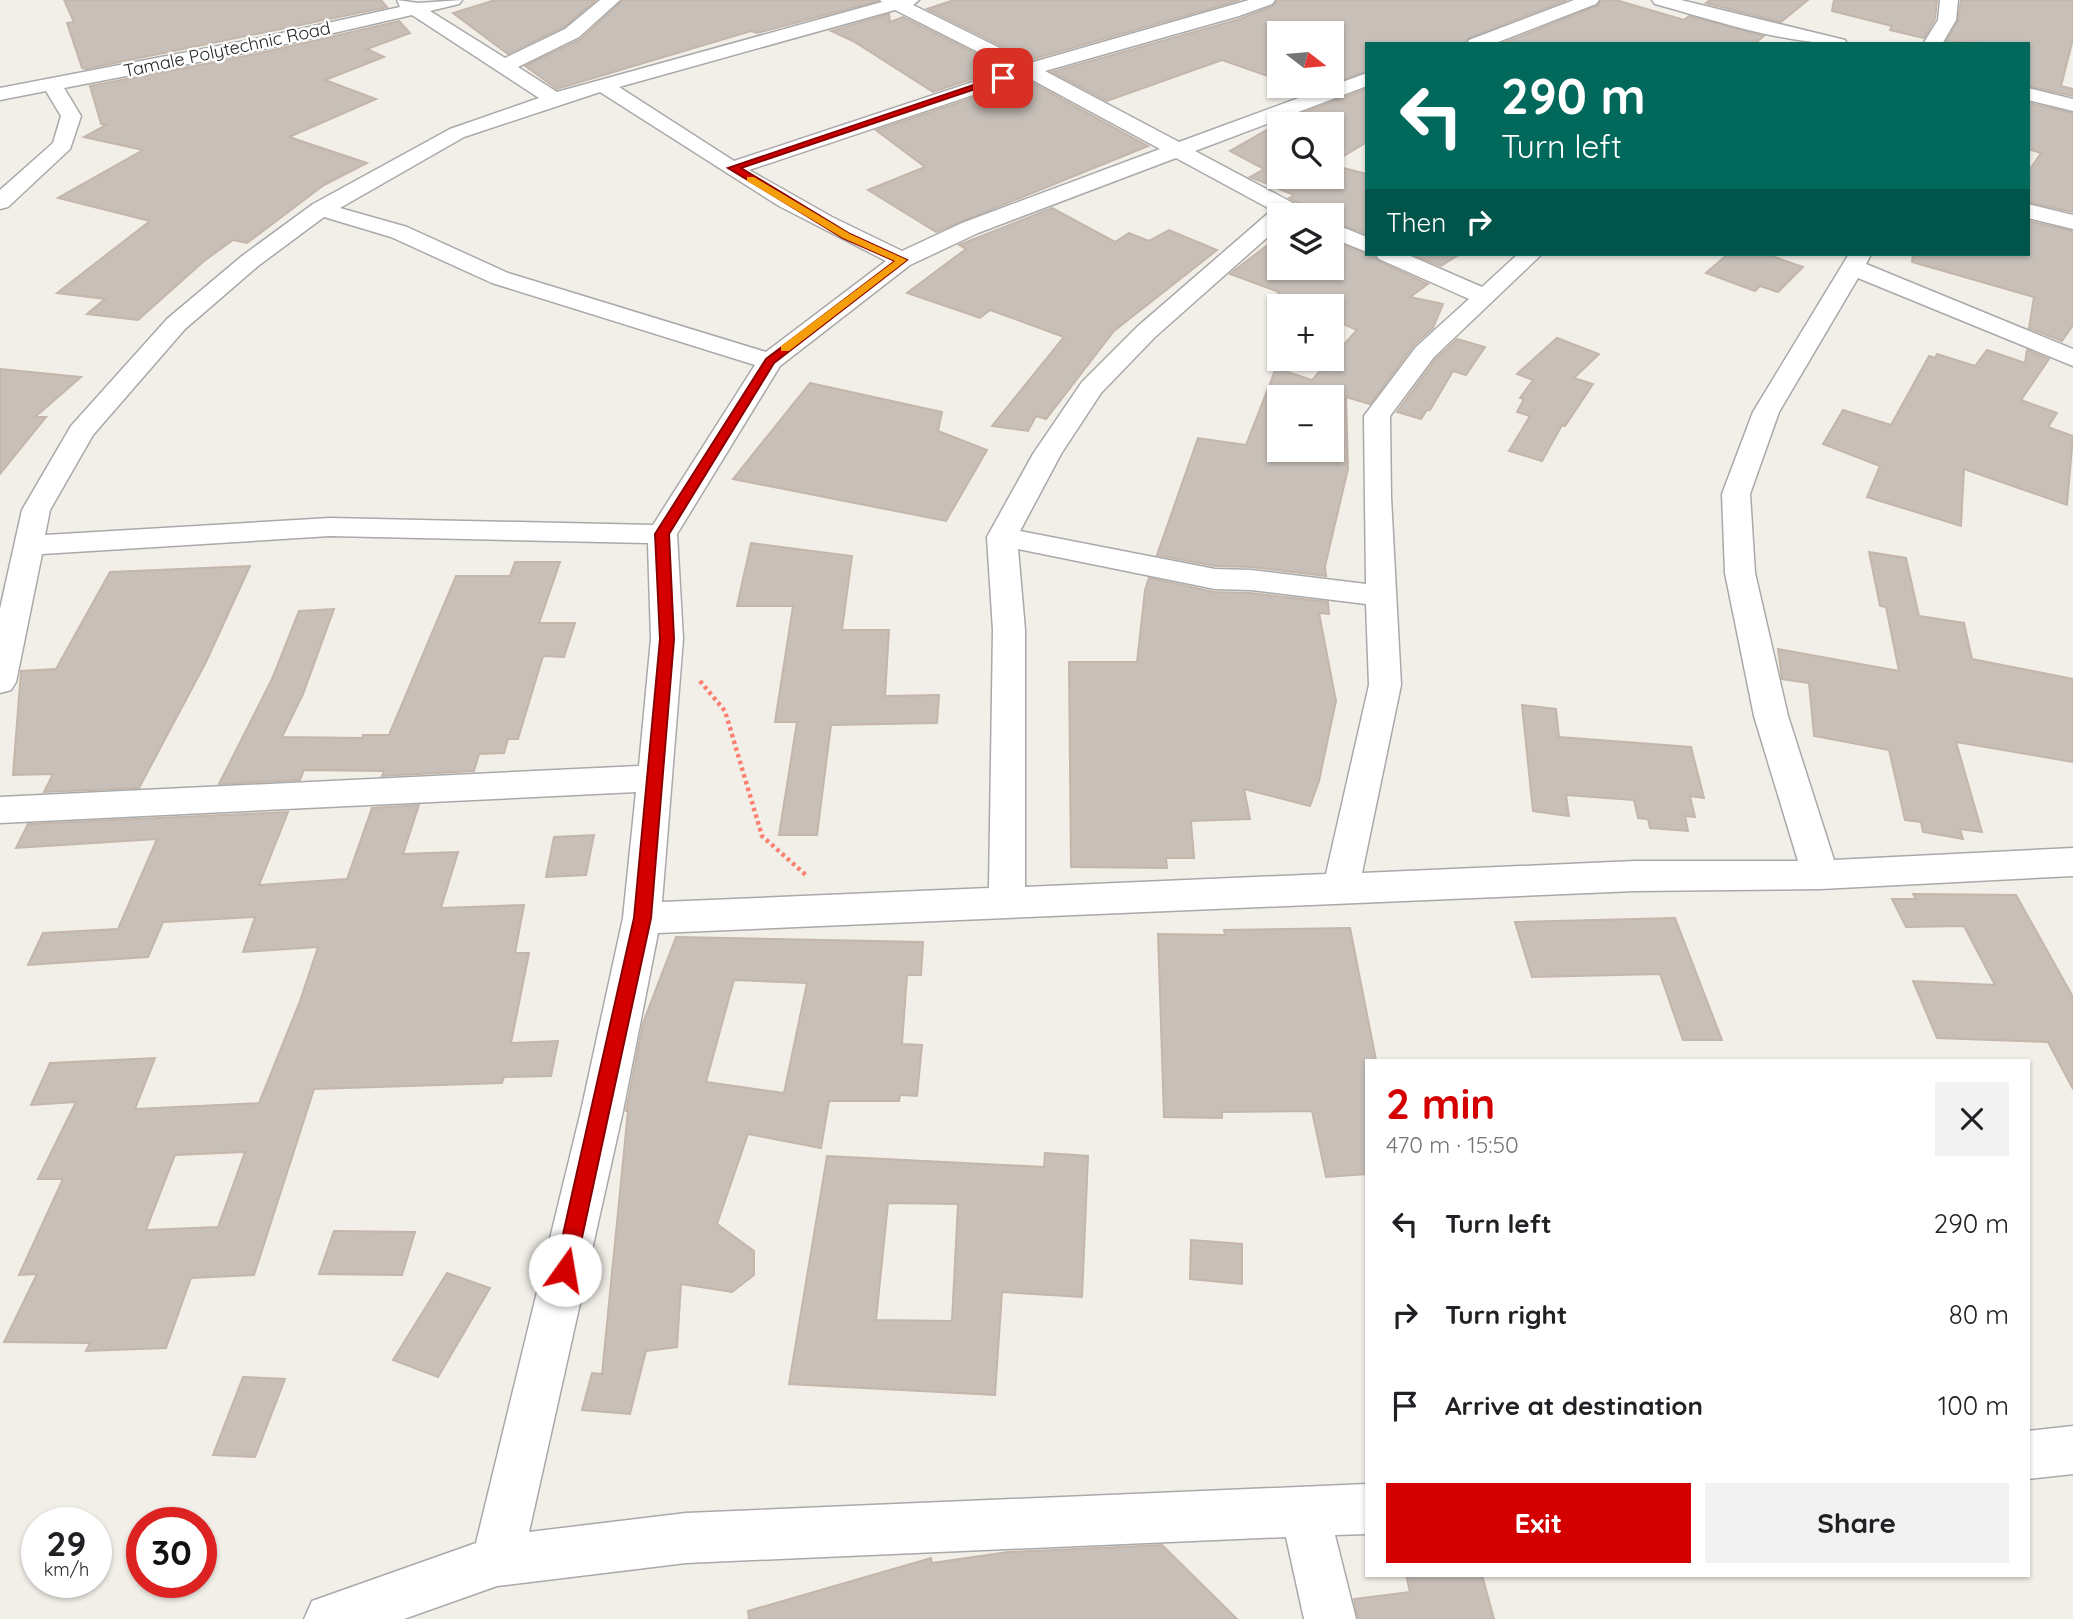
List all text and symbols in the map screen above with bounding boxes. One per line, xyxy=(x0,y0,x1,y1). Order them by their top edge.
street label: Tamale Polytechnic Road xyxy=(122,16,332,82)
north arrow xyxy=(1267,21,1344,98)
map controls xyxy=(1267,21,1344,462)
pin xyxy=(973,48,1033,108)
icon: arrive xyxy=(984,59,1022,97)
text: 290 m xyxy=(1501,65,1646,126)
icon: left xyxy=(1386,70,1477,161)
button: search xyxy=(1267,112,1344,189)
text: Turn left xyxy=(1501,126,1622,166)
button: layers xyxy=(1267,203,1344,280)
icon: right xyxy=(1460,203,1498,241)
text: Then xyxy=(1386,206,1446,239)
button: + xyxy=(1267,294,1344,371)
button: − xyxy=(1267,385,1344,462)
text: 2 min xyxy=(1386,1077,1495,1130)
button: close xyxy=(1935,1082,2009,1156)
text: 470 m · 15:50 xyxy=(1386,1130,1519,1159)
icon: left xyxy=(1386,1205,1424,1243)
text: Turn left xyxy=(1445,1207,1552,1240)
text: 290 m xyxy=(1934,1207,2009,1240)
position arrow xyxy=(528,1233,602,1307)
icon: right xyxy=(1386,1296,1424,1334)
text: Turn right xyxy=(1445,1298,1567,1331)
text: 80 m xyxy=(1949,1298,2009,1331)
icon: arrive xyxy=(1386,1387,1424,1425)
text: Arrive at destination xyxy=(1445,1389,1703,1422)
text: 100 m xyxy=(1938,1389,2009,1422)
button: Exit xyxy=(1386,1483,1691,1563)
button: Share xyxy=(1705,1483,2009,1563)
speed limit sign: 30 xyxy=(126,1507,217,1598)
text: 29 xyxy=(47,1521,86,1565)
text: km/h xyxy=(44,1558,89,1581)

